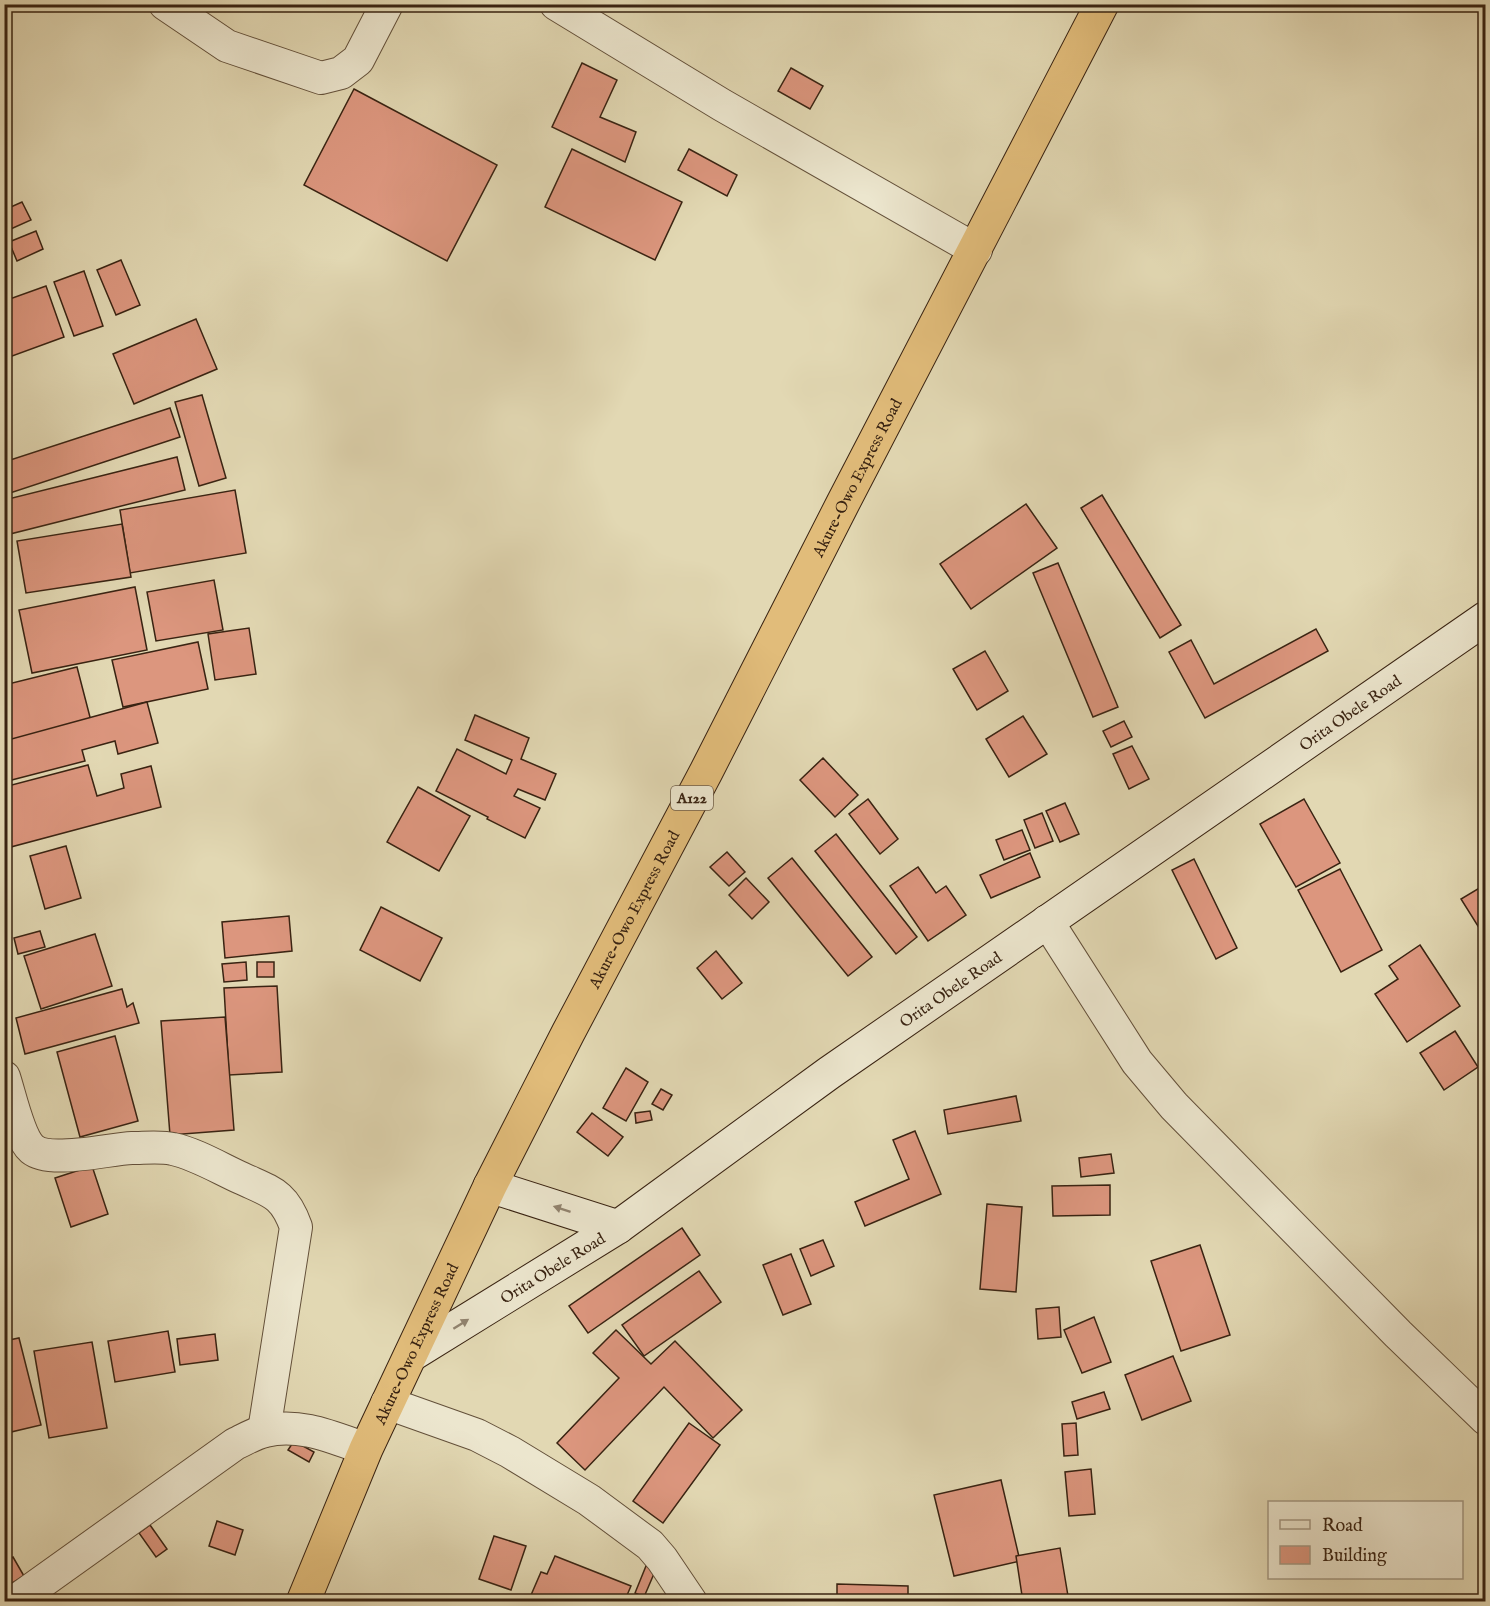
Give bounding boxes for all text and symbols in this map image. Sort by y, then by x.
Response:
street label: Akure-Owo Express Road [809,395,908,562]
street label: Orita Obele Road [1296,671,1406,756]
road number: A122 [671,786,713,810]
street label: Akure-Owo Express Road [585,827,685,993]
street label: Orita Obele Road [896,948,1007,1033]
one-way arrow [553,1204,571,1213]
street label: Orita Obele Road [497,1229,610,1309]
street label: Akure-Owo Express Road [371,1260,464,1429]
one-way arrow [453,1319,469,1330]
legend [1268,1501,1463,1579]
text: Road [1322,1515,1363,1538]
text: Building [1322,1545,1387,1568]

